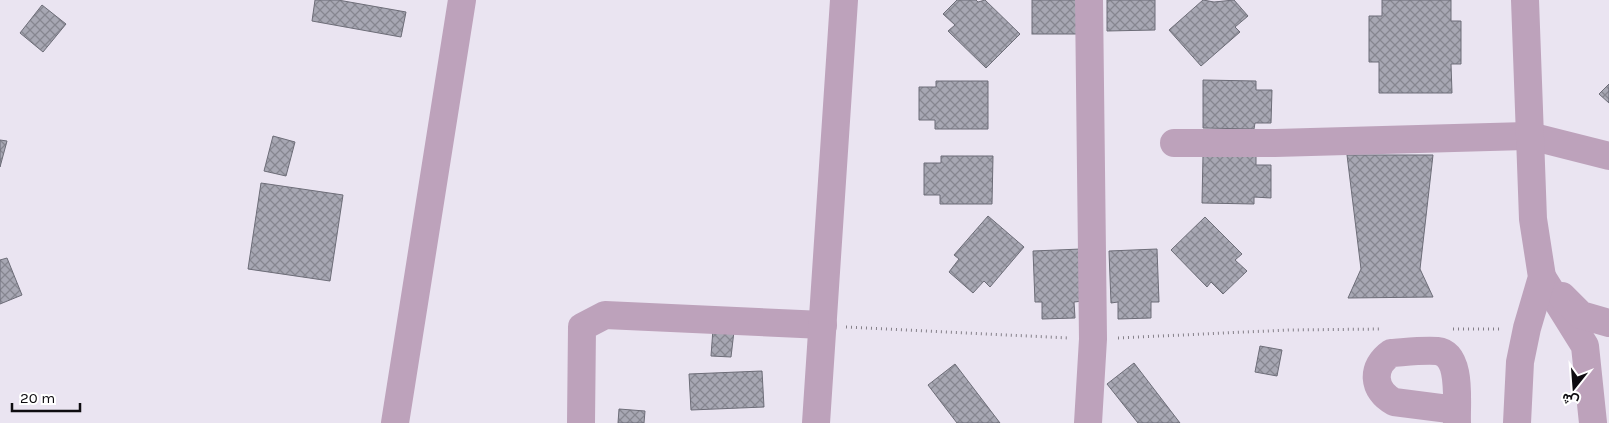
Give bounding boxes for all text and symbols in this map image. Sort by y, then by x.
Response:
north arrow [1549,363,1599,413]
scale bar [12,380,80,412]
text: 20 m [20,389,55,407]
text: ش [1560,389,1581,411]

